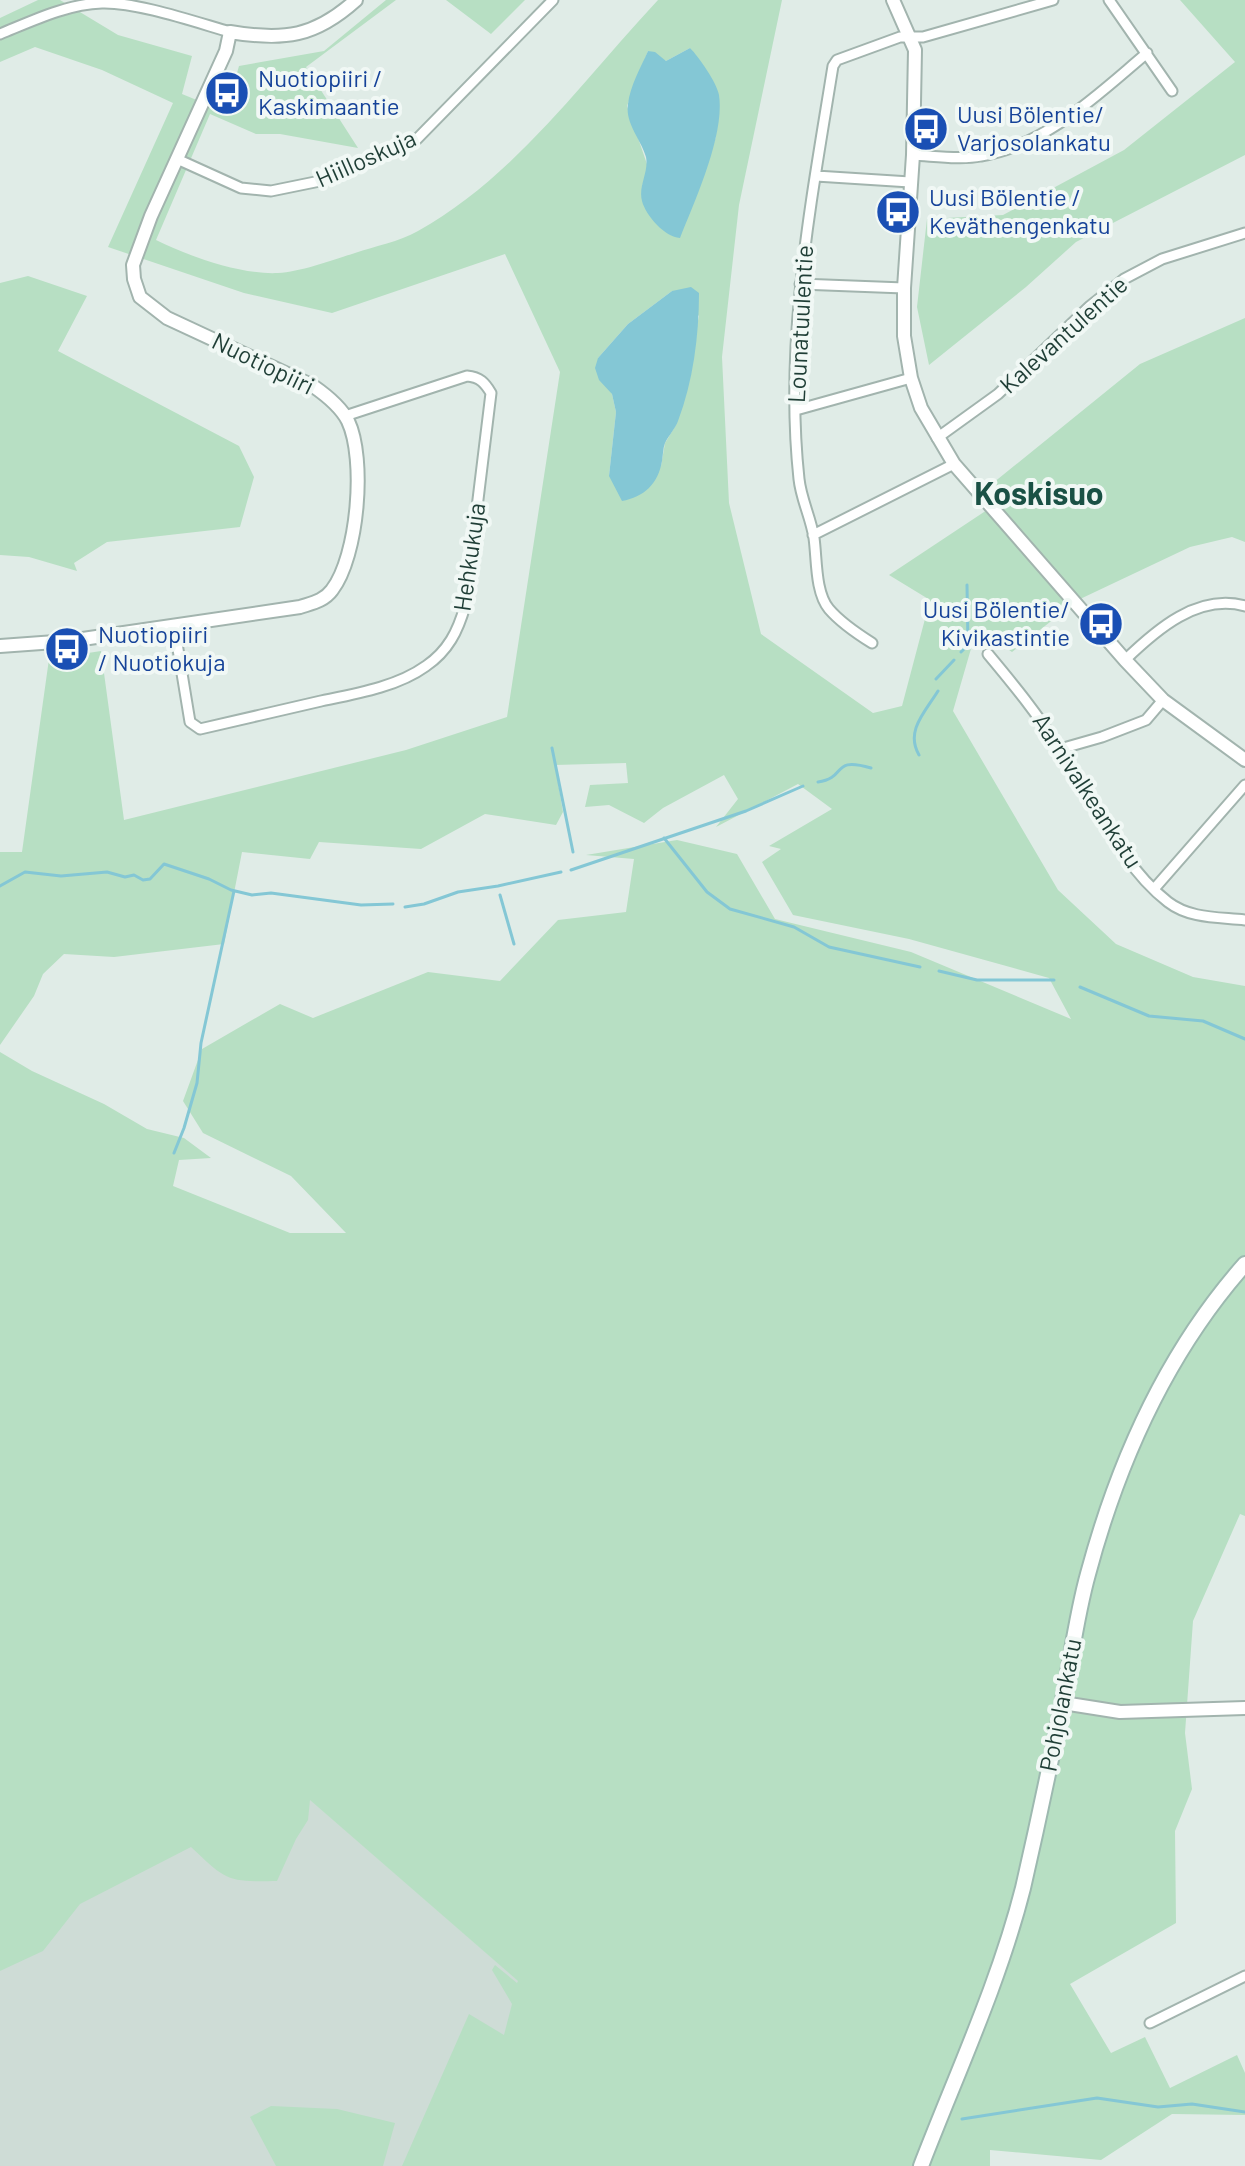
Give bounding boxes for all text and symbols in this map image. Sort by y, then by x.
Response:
place label: Nuotiopiiri / Kaskimaantie [258,63,400,120]
bus stop icon: Nuotiopiiri / Kaskimaantie [203,69,251,117]
place label: Uusi Bölentie/ Varjosolankatu [957,99,1111,156]
bus stop icon: Uusi Bölentie/ Varjosolankatu [902,105,950,153]
street label: Hiilloskuja [311,123,420,193]
place label: Uusi Bölentie / Keväthengenkatu [929,182,1111,239]
bus stop icon: Uusi Bölentie / Keväthengenkatu [874,188,922,236]
street label: Lounatuulentie [781,244,818,404]
street label: Kalevantulentie [993,269,1133,399]
street label: Nuotiopiiri [208,325,320,400]
district label: Koskisuo [974,473,1104,511]
street label: Hehkukuja [447,501,490,613]
place label: Uusi Bölentie/ Kivikastintie [923,594,1070,651]
bus stop icon: Uusi Bölentie/ Kivikastintie [1077,600,1125,648]
place label: Nuotiopiiri / Nuotiokuja [98,619,225,676]
bus stop icon: Nuotiopiiri / Nuotiokuja [43,625,91,673]
street label: Aarnivalkeankatu [1027,707,1149,873]
street label: Pohjolankatu [1032,1636,1087,1774]

